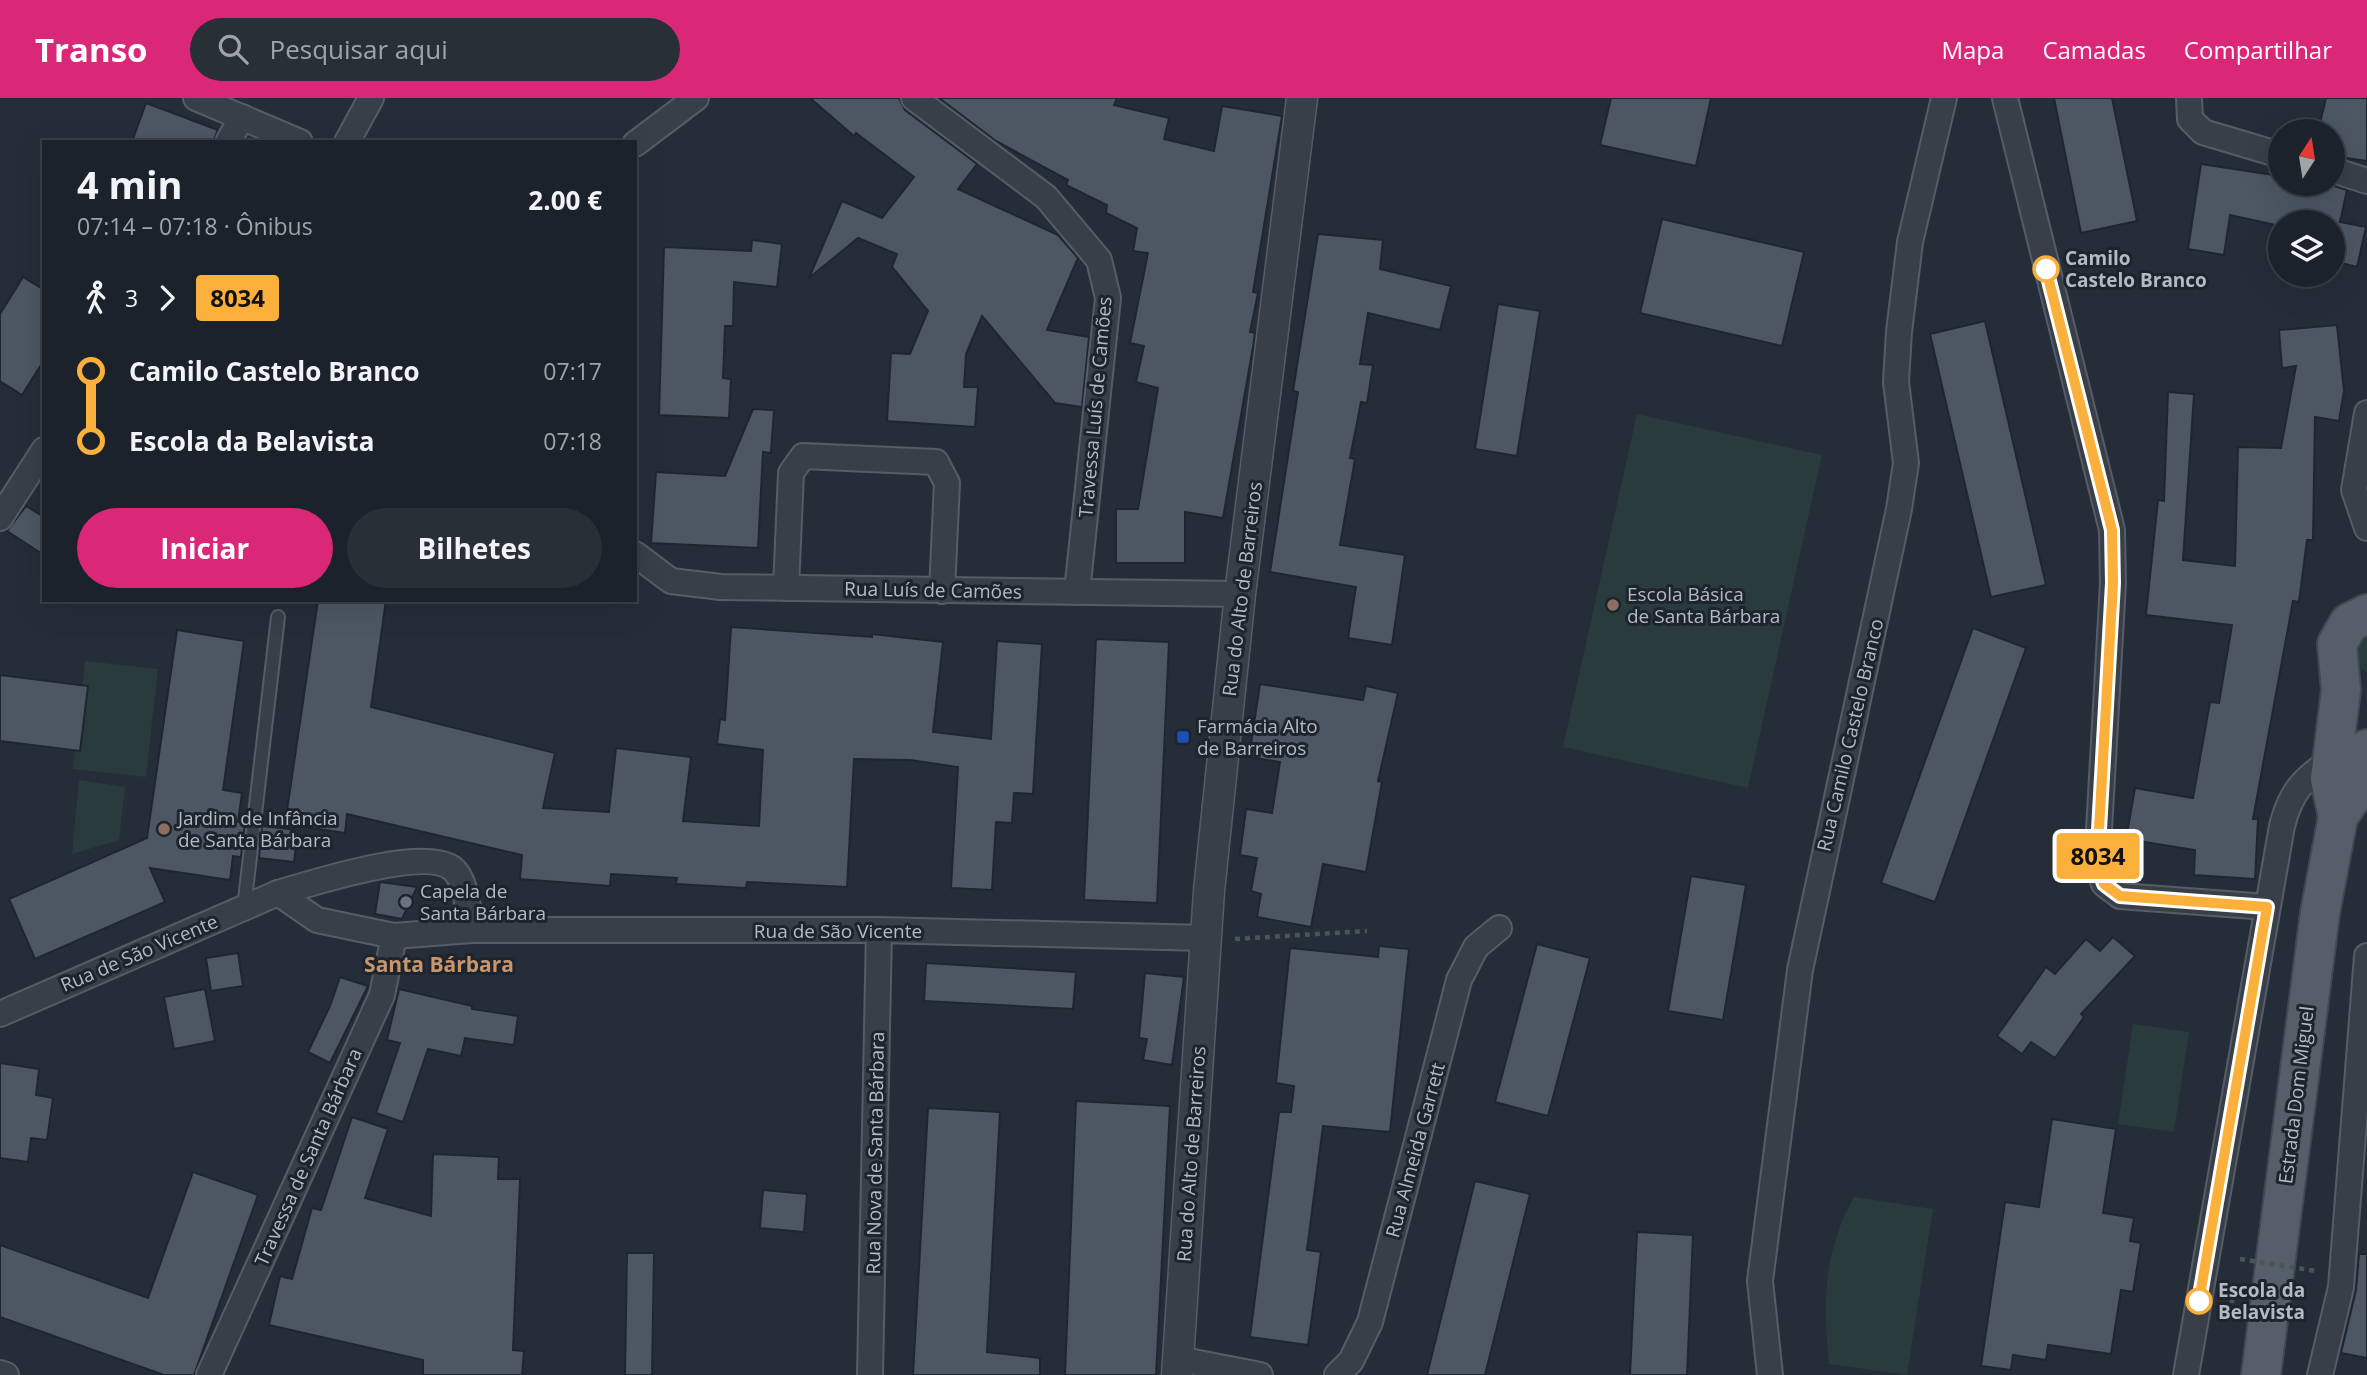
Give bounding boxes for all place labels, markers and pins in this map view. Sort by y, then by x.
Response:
place label: Camilo Castelo Branco [2065,245,2207,293]
marker: Camilo Castelo Branco [2033,256,2059,282]
place label: Escola Básica de Santa Bárbara [1627,581,1780,629]
marker: Escola Básica de Santa Bárbara [1605,597,1621,613]
place label: Farmácia Alto de Barreiros [1197,713,1318,761]
marker: Farmácia Alto de Barreiros [1175,729,1191,745]
place label: Jardim de Infância de Santa Bárbara [176,805,338,853]
marker: Jardim de Infância de Santa Bárbara [156,821,172,837]
place label: Capela de Santa Bárbara [420,878,546,926]
marker: Capela de Santa Bárbara [398,894,414,910]
place label: Escola da Belavista [2218,1277,2305,1325]
marker: Escola da Belavista [2186,1288,2212,1314]

